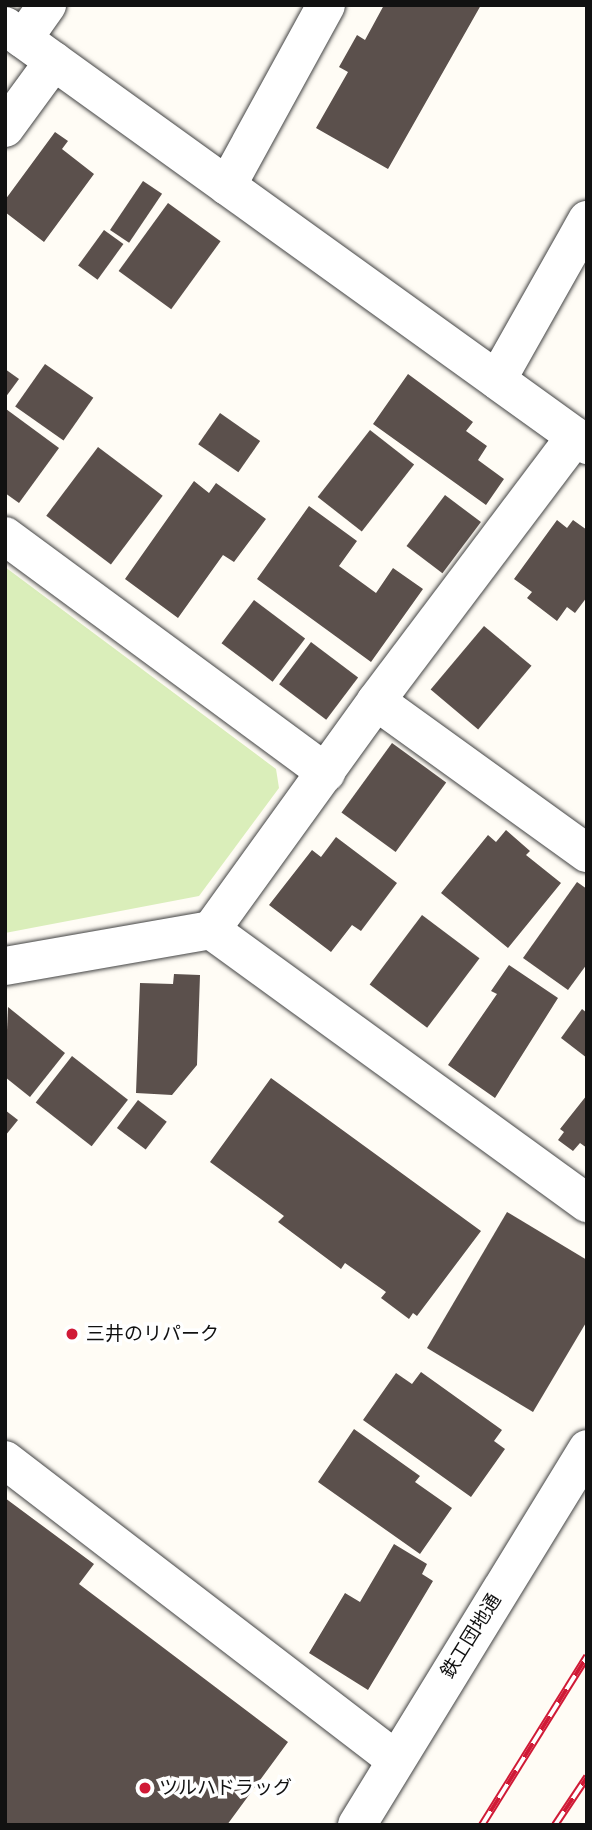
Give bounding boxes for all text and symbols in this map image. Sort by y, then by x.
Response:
place label: 三井のリパーク [86,1323,219,1345]
marker: 三井のリパーク [64,1326,80,1342]
street label: 鉄工団地通 [436,1590,506,1682]
place label: ツルハドラッグ [159,1777,292,1799]
marker: ツルハドラッグ [137,1780,153,1796]

